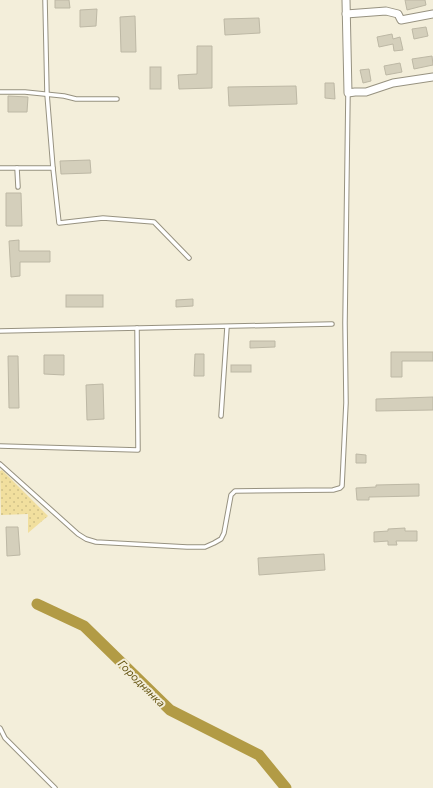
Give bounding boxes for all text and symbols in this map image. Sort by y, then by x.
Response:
water label: Городнянка [116,657,168,709]

